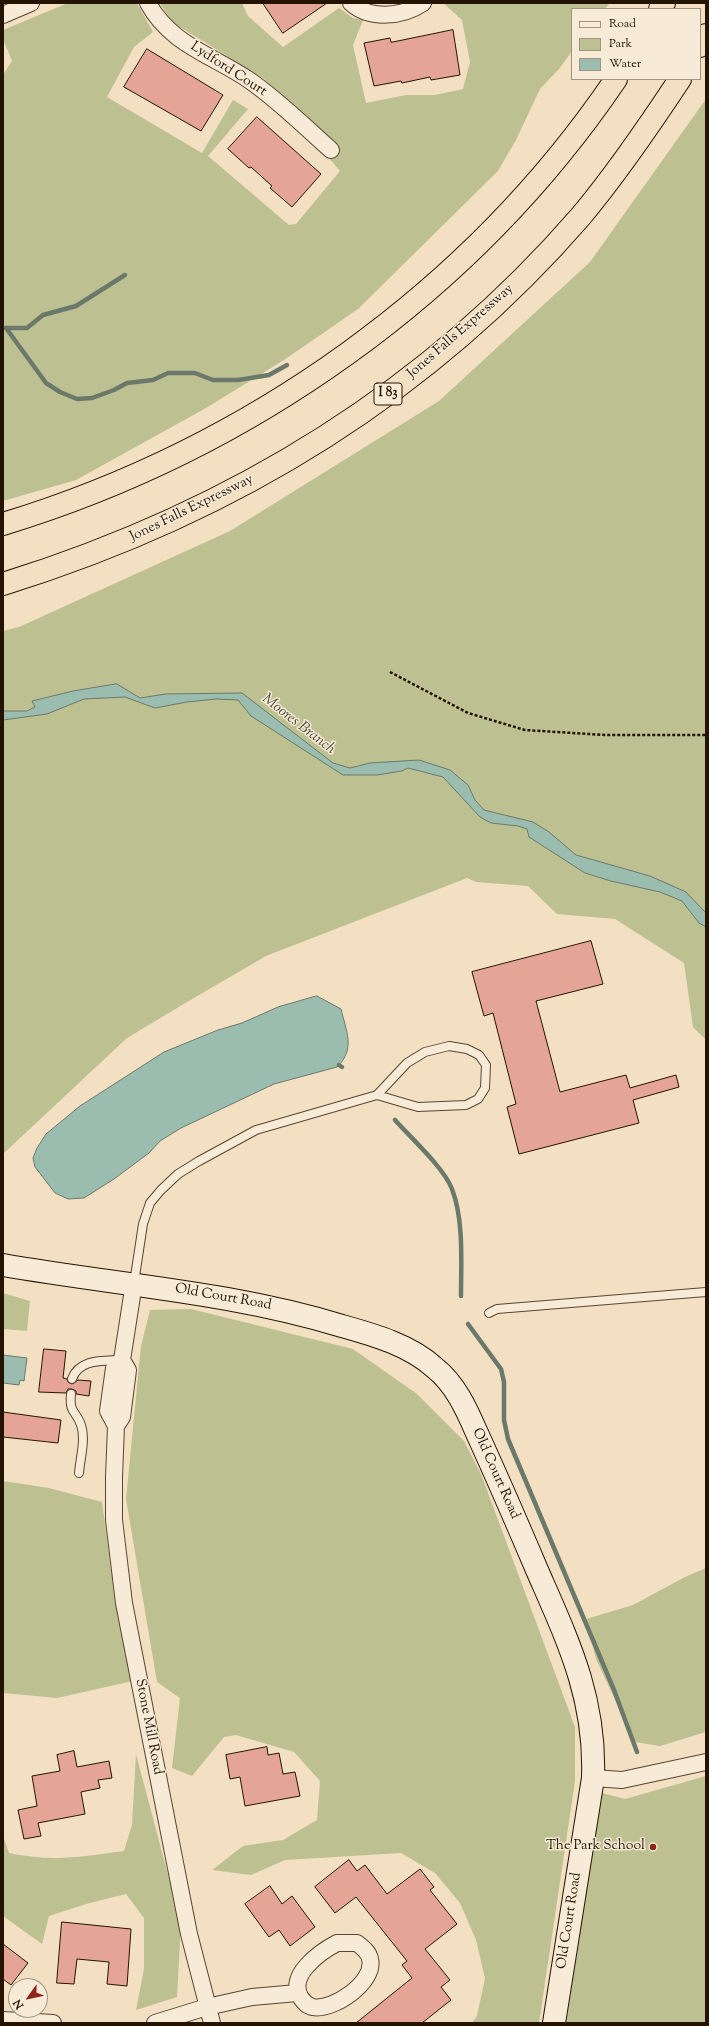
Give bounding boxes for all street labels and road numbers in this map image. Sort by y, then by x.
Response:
street label: Lydford Court [187,39,269,101]
street label: Jones Falls Expressway [404,281,518,383]
road number: I 83 [374,383,402,405]
street label: Jones Falls Expressway [127,472,257,546]
street label: Old Court Road [173,1281,273,1315]
street label: Old Court Road [467,1426,523,1522]
street label: Stone Mill Road [130,1678,166,1776]
street label: Old Court Road [554,1871,586,1971]

